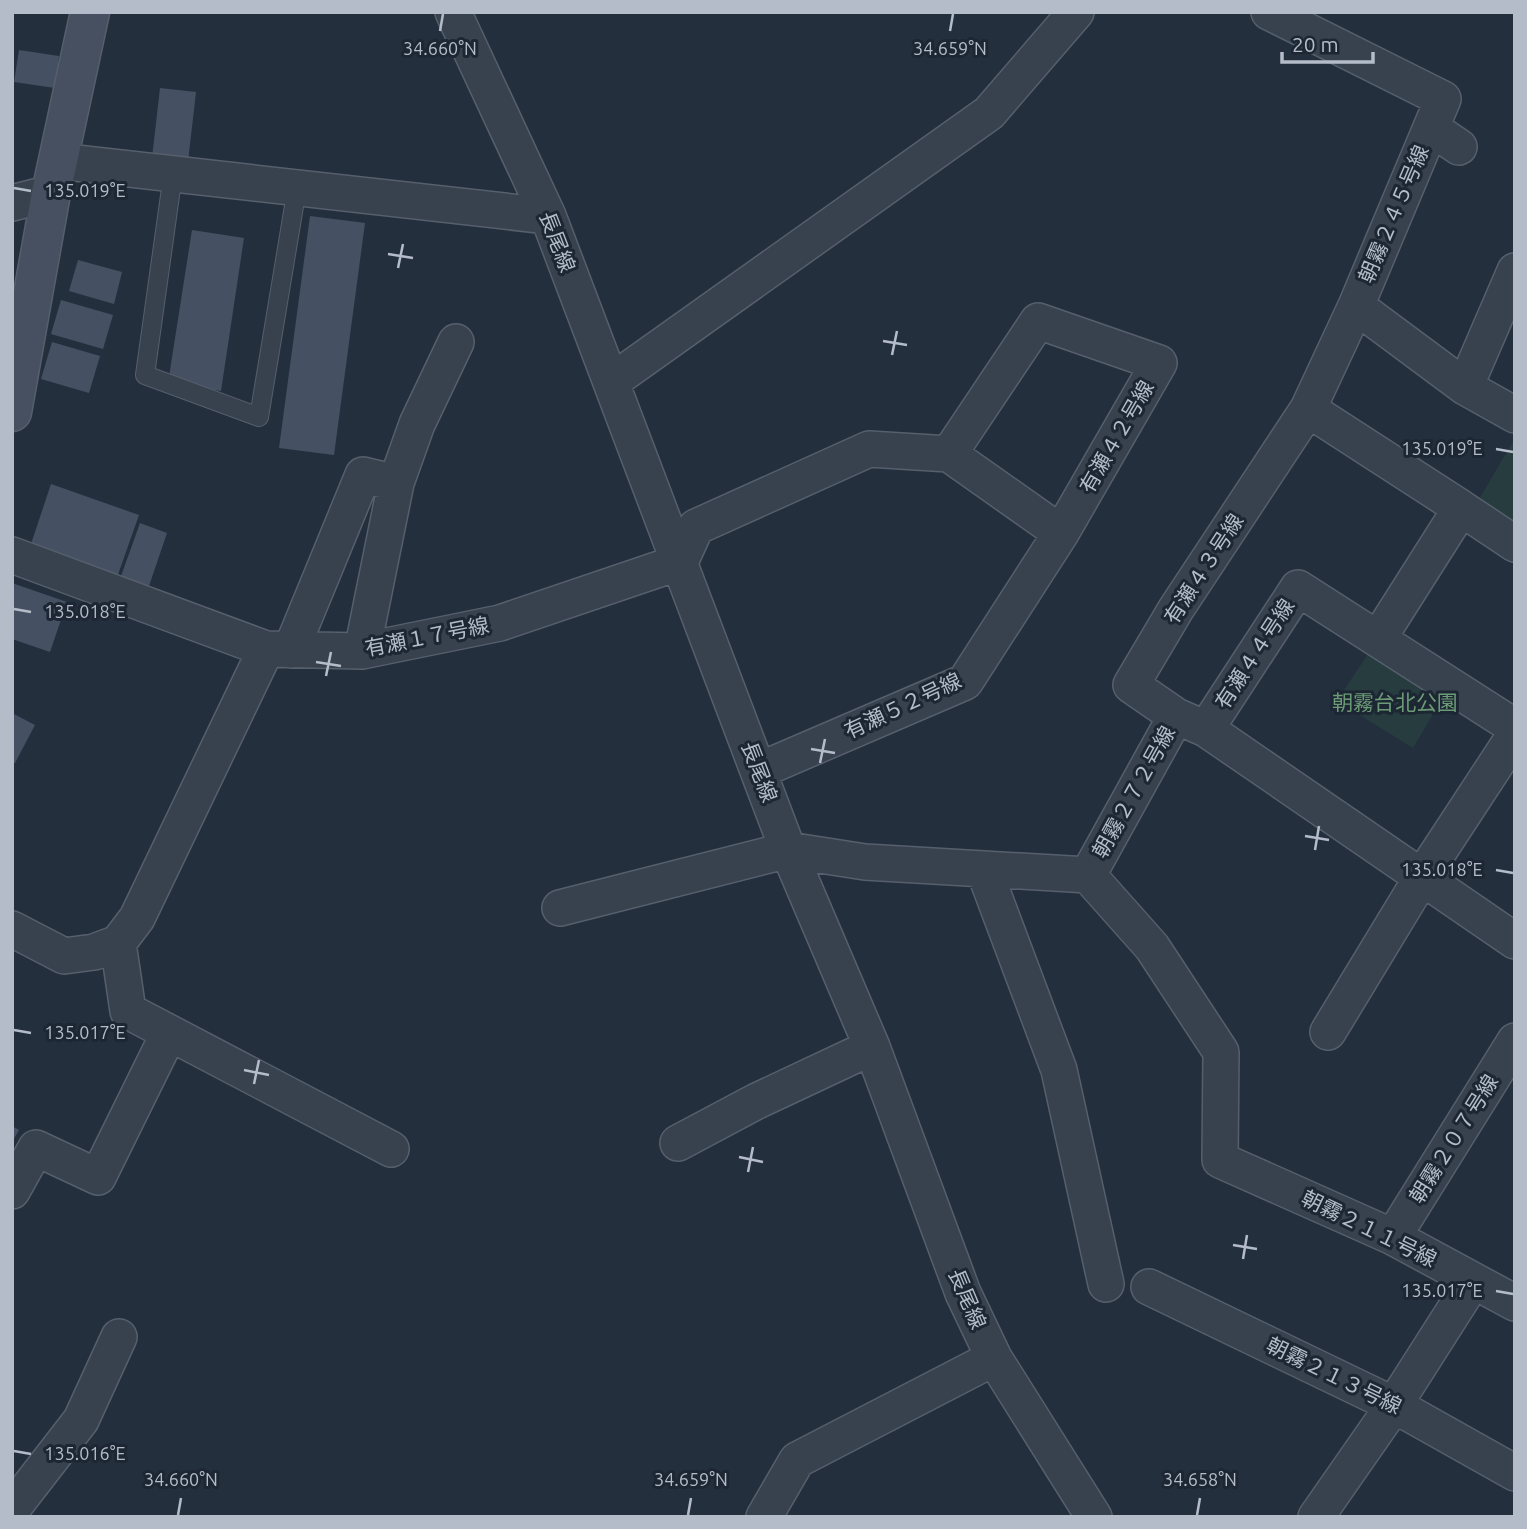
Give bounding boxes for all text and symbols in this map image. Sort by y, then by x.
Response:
scale bar [1282,21,1373,65]
text: 20 m [1292,32,1339,56]
text: 34.660°N [403,38,477,58]
text: 34.659°N [913,38,987,58]
street label: 朝霧２４５号線 [1353,141,1433,286]
text: 135.019°E [44,180,126,200]
street label: 長尾線 [535,208,580,275]
street label: 有瀬４２号線 [1074,376,1158,497]
text: 135.019°E [1401,438,1483,458]
street label: 有瀬４３号線 [1159,509,1248,628]
street label: 有瀬４４号線 [1210,594,1299,713]
text: 135.018°E [44,601,126,621]
street label: 有瀬１７号線 [363,612,491,660]
street label: 有瀬５２号線 [840,668,965,743]
park label: 朝霧台北公園 [1332,690,1458,714]
street label: 朝霧２７２号線 [1087,721,1179,862]
street label: 長尾線 [737,738,782,805]
text: 135.018°E [1401,859,1483,879]
text: 135.017°E [44,1022,126,1042]
street label: 朝霧２０７号線 [1404,1070,1502,1207]
street label: 朝霧２１１号線 [1298,1185,1441,1271]
street label: 長尾線 [945,1265,991,1332]
text: 135.017°E [1401,1280,1483,1300]
street label: 朝霧２１３号線 [1263,1332,1406,1418]
text: 135.016°E [44,1443,126,1463]
text: 34.660°N [144,1469,218,1489]
text: 34.659°N [654,1469,728,1489]
text: 34.658°N [1163,1469,1237,1489]

